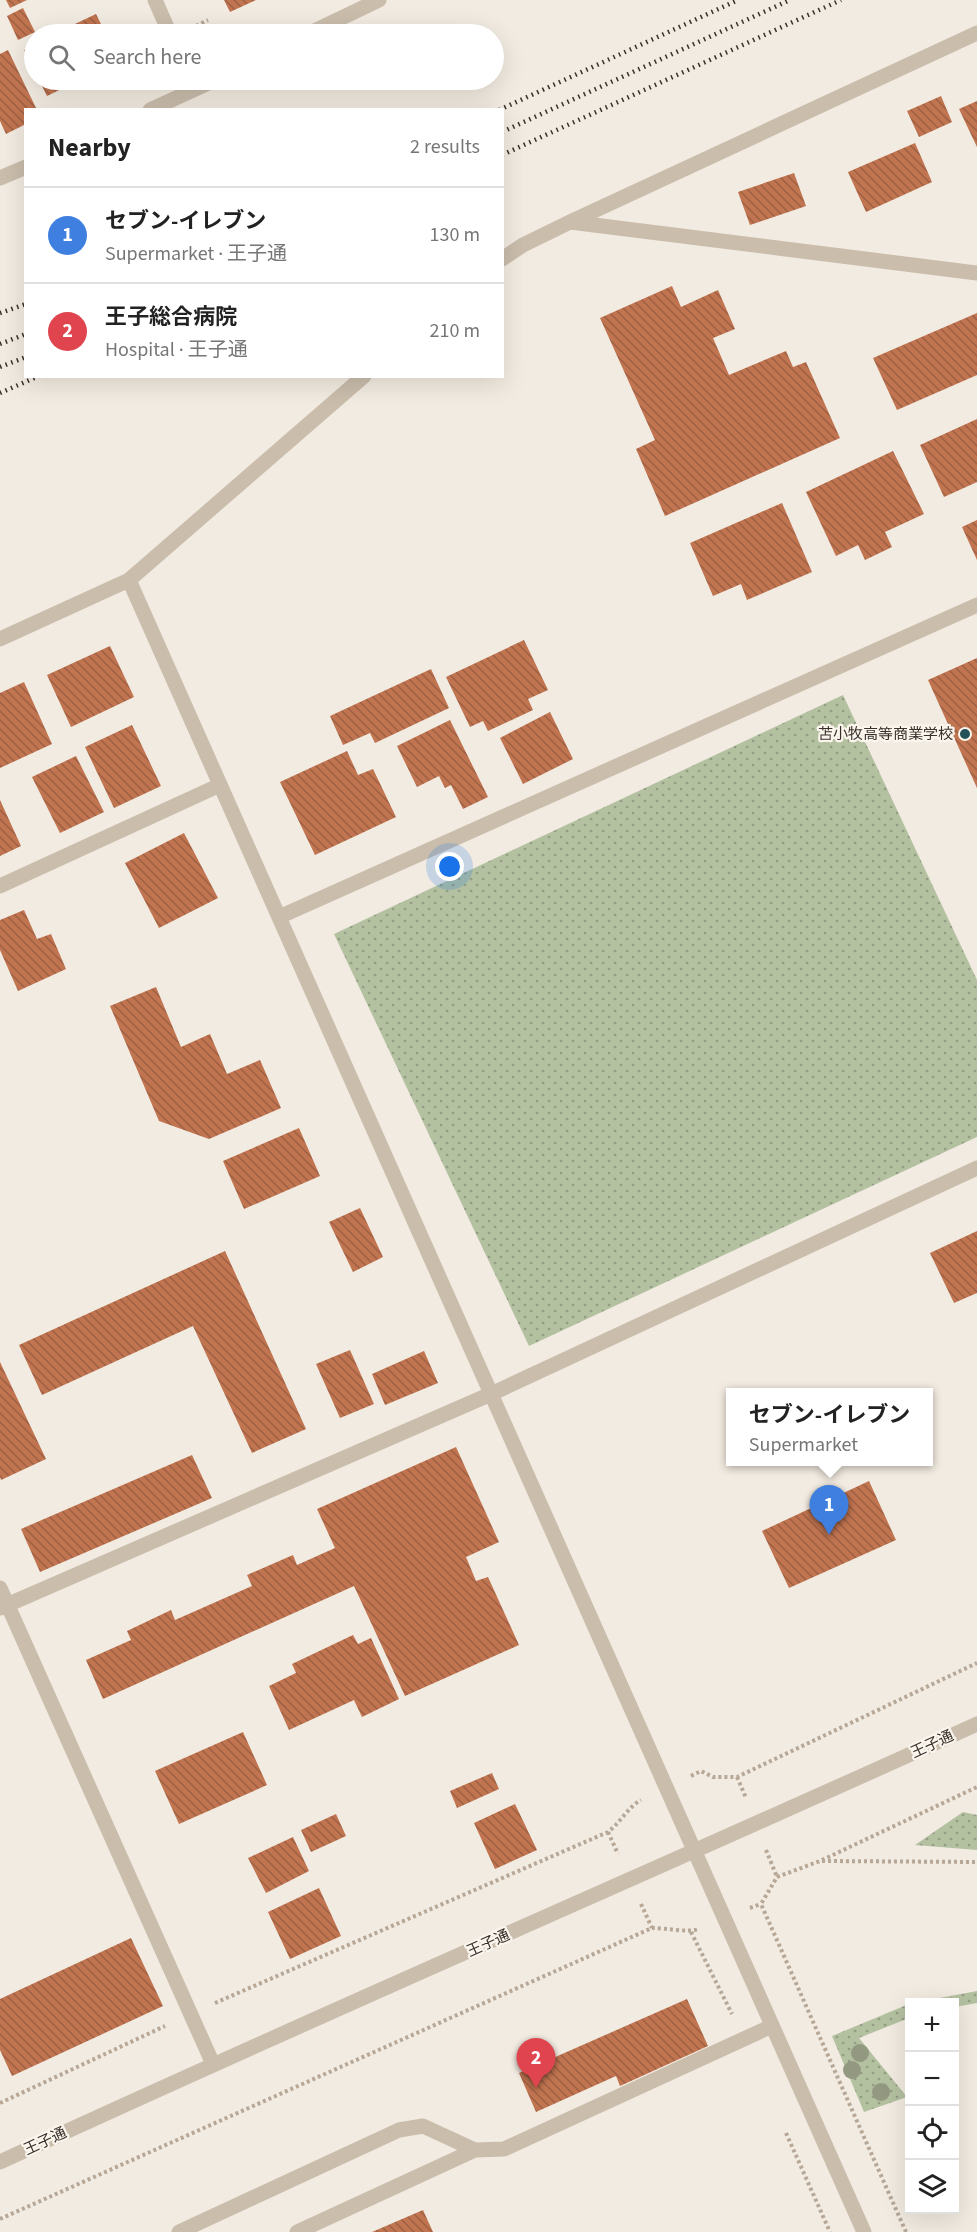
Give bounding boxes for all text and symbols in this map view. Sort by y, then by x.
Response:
search box [24,24,504,90]
icon: search [45,41,78,74]
text: Search here [93,41,201,73]
text: Nearby [48,129,131,166]
text: 2 results [410,133,480,161]
text: セブン-イレブン [105,205,266,237]
text: 1 [62,221,73,249]
text: 130 m [430,221,480,249]
text: Supermarket · 王子通 [105,240,287,268]
text: 王子総合病院 [105,301,237,333]
text: 2 [62,317,73,345]
text: 210 m [430,317,480,345]
text: Hospital · 王子通 [105,336,248,364]
place label: 苫小牧高等商業学校 [818,724,953,745]
marker: 苫小牧高等商業学校 [958,727,972,741]
your location [435,852,464,881]
popup [726,1388,933,1466]
text: セブン-イレブン [749,1399,910,1431]
text: Supermarket [749,1431,858,1459]
pin: 1 [810,1486,848,1535]
street label: 王子通 [907,1725,957,1763]
street label: 王子通 [463,1925,513,1962]
map controls [905,1998,959,2214]
button: + [905,1998,959,2052]
pin: 2 [516,2038,556,2088]
button: − [905,2052,959,2106]
button: locate [905,2106,959,2160]
street label: 王子通 [20,2122,70,2160]
button: layers [905,2160,959,2214]

